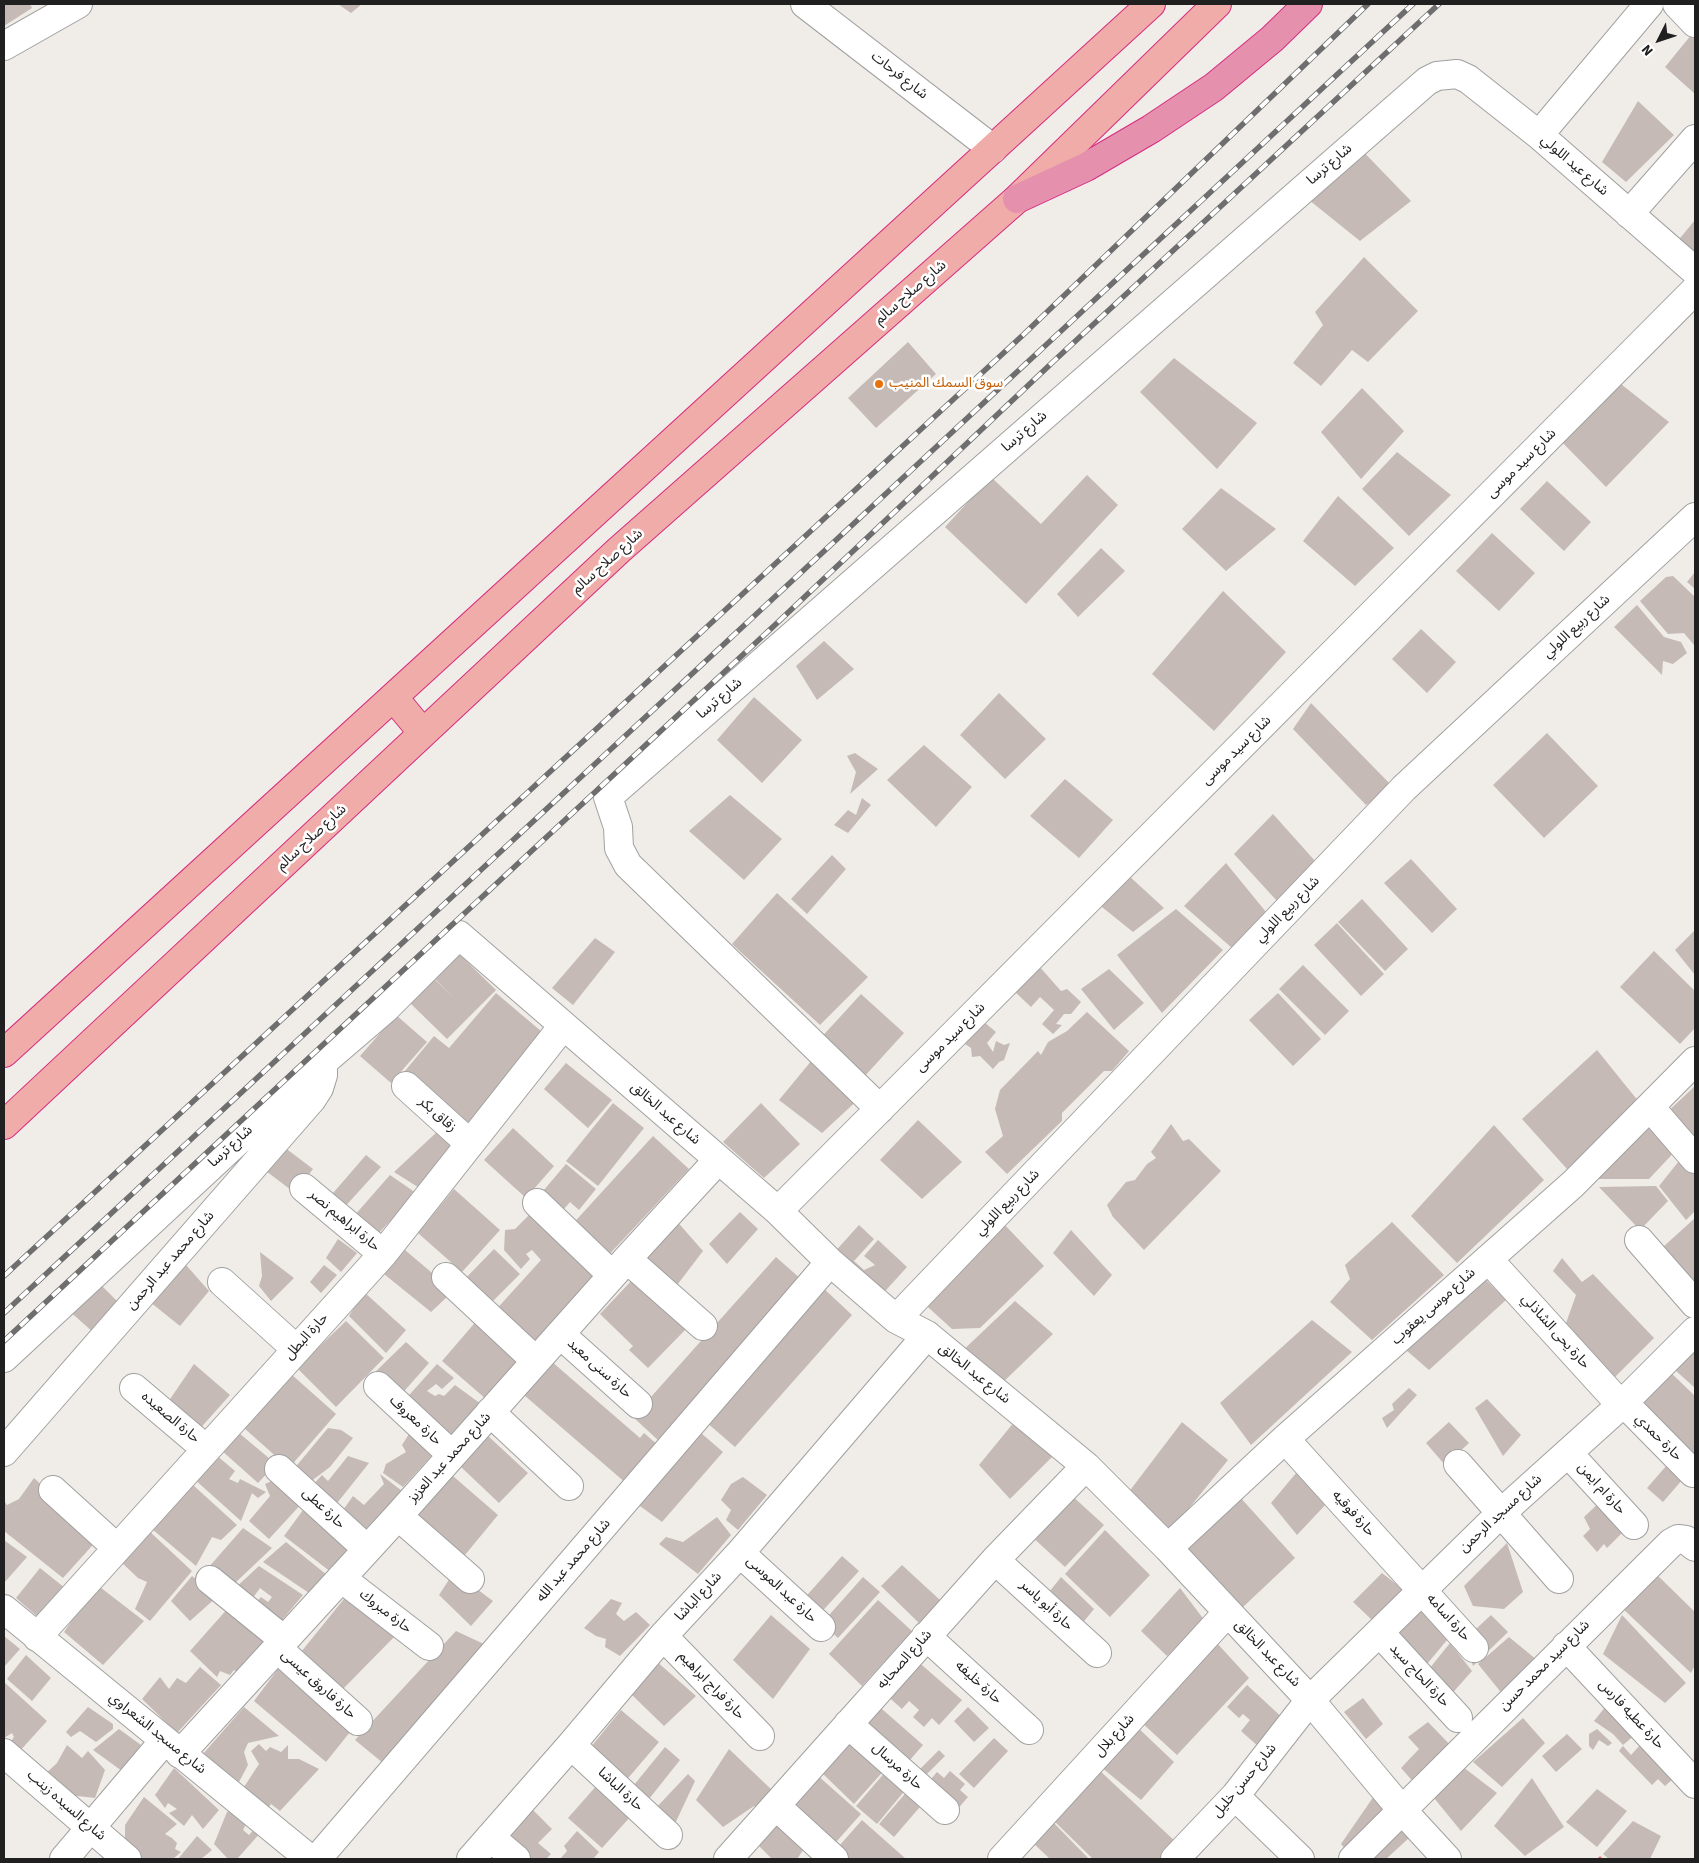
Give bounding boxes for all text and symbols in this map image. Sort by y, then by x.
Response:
north arrow [1634,15,1684,65]
text: N [1637,40,1658,60]
street label: شارع فرحات [867,49,931,103]
street label: شارع عيد اللولي [1537,132,1611,200]
street label: شارع ترسا [1304,141,1356,189]
street label: شارع صلاح سالم [872,257,950,329]
place label: سوق السمك المنيب [889,376,1003,392]
marker: سوق السمك المنيب [873,378,885,390]
street label: شارع ترسا [999,408,1051,456]
street label: شارع سيد موسى [1484,426,1560,502]
street label: شارع صلاح سالم [569,526,647,598]
street label: شارع ربيع اللولي [1540,592,1614,662]
street label: شارع ترسا [694,675,746,723]
street label: شارع سيد موسى [1199,713,1275,789]
street label: شارع صلاح سالم [274,801,350,875]
street label: شارع ربيع اللولي [1252,873,1324,947]
street label: شارع سيد موسى [913,1000,989,1076]
street label: شارع عبد الخالق [627,1079,703,1149]
street label: زقاق بكر [415,1094,459,1136]
street label: شارع ترسا [205,1122,257,1172]
street label: شارع ربيع اللولي [972,1166,1044,1240]
street label: حارة ابراهيم نصر [305,1186,383,1256]
street label: شارع محمد عبد الرحمن [124,1208,218,1314]
street label: شارع موسى يعقوب [1389,1265,1479,1349]
street label: حارة يحى الشاذلي [1517,1291,1593,1373]
street label: حارة البطل [282,1310,332,1364]
street label: حارة سنى معبد [563,1336,635,1402]
street label: شارع عبد الخالق [935,1340,1013,1408]
street label: حارة الصعيده [137,1389,203,1447]
street label: حارة معروف [385,1392,445,1450]
street label: شارع محمد عبد العزيز [405,1409,495,1507]
street label: حارة حمدي [1631,1411,1685,1465]
street label: حارة ام ايمن [1573,1460,1629,1518]
street label: شارع مسجد الرحمن [1456,1471,1546,1557]
street label: حارة عطى [298,1485,348,1533]
street label: حارة فوقيه [1328,1487,1378,1541]
street label: شارع محمد عبد الله [533,1516,615,1606]
street label: حارة عبد الموسى [742,1553,820,1627]
street label: شارع الباشا [672,1569,726,1625]
street label: حارة أبو ياسر [1016,1577,1076,1635]
street label: حارة مبروك [356,1586,414,1638]
street label: حارة اسامه [1422,1591,1474,1645]
street label: شارع عبد الخالق [1231,1617,1303,1691]
street label: شارع سيد محمد حسن [1496,1617,1594,1715]
street label: شارع الصحابه [874,1627,936,1693]
street label: حارة الحاج سيد [1385,1641,1453,1711]
street label: حارة فاروق عيسى [277,1647,359,1723]
street label: حارة فراج ابراهيم [674,1648,748,1724]
street label: حارة خليفه [951,1658,1005,1708]
street label: حارة عطيه فارس [1594,1677,1668,1753]
street label: شارع مسجد الشعراوي [105,1690,209,1778]
street label: شارع بلال [1091,1711,1139,1761]
street label: حارة مرسال [868,1740,926,1794]
street label: شارع حسن خليل [1209,1741,1281,1821]
street label: حارة الباشا [594,1765,646,1815]
street label: شارع السيده زينب [23,1767,109,1845]

